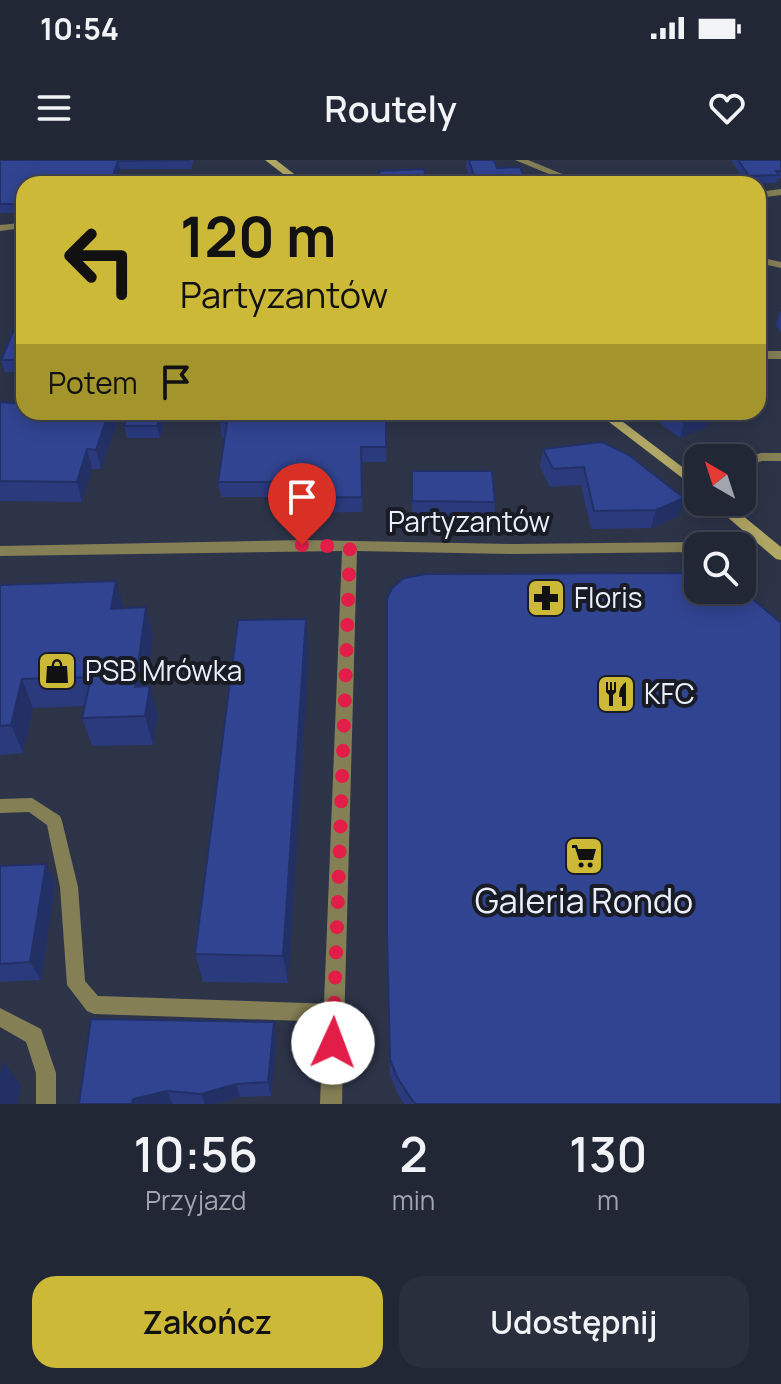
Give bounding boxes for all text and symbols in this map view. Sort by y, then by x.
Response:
text: 10:54 [40,8,119,49]
text: Routely [324,84,457,133]
icon: menu [32,86,76,130]
icon: heart [705,86,749,130]
text: 120 m [180,197,336,274]
icon: left [48,208,152,312]
text: Partyzantów [180,270,388,319]
icon: arrive [154,360,198,404]
text: Potem [48,362,138,403]
north arrow [684,444,756,516]
map controls [684,444,756,604]
pin [268,463,336,545]
icon: arrive [280,475,324,519]
street label: Partyzantów [388,502,550,540]
button: search [684,532,756,604]
pharmacy icon: Floris [525,577,567,619]
place label: Floris [574,578,643,616]
shop icon: PSB Mrówka [36,650,78,692]
place label: PSB Mrówka [85,651,242,689]
restaurant icon: KFC [595,673,637,715]
place label: KFC [644,674,695,712]
supermarket icon: Galeria Rondo [563,835,605,877]
place label: Galeria Rondo [475,877,693,923]
position arrow [291,1001,375,1085]
text: 10:56 [134,1121,258,1186]
text: 2 [399,1121,428,1186]
text: 130 [569,1121,647,1186]
text: Przyjazd [145,1182,246,1218]
text: min [392,1182,435,1218]
text: m [597,1182,619,1218]
button: Zakończ [32,1276,383,1368]
button: Udostępnij [399,1276,749,1368]

